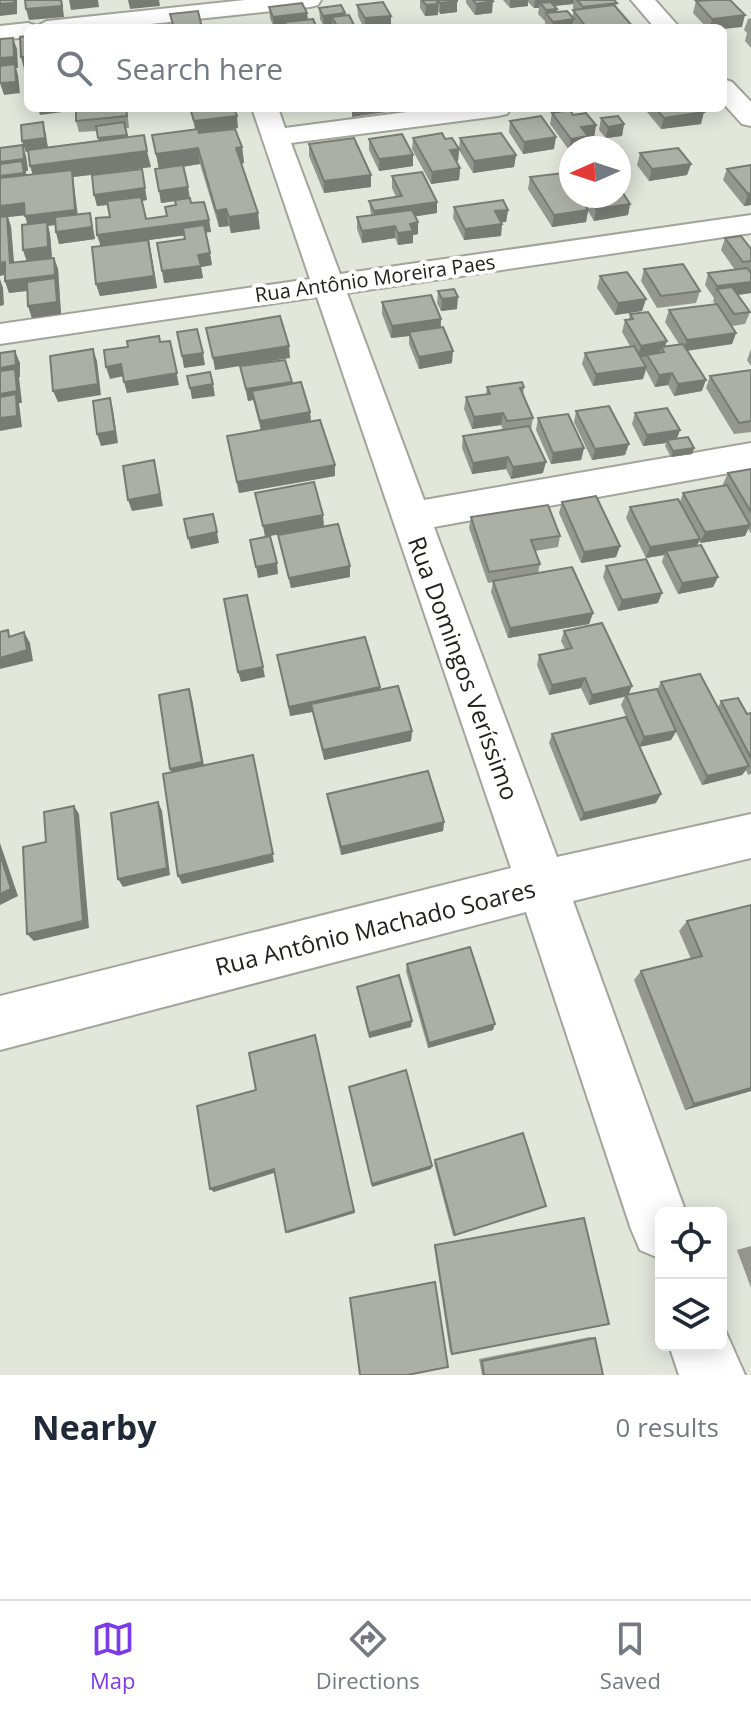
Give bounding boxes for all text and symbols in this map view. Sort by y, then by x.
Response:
search box [24,24,727,112]
icon: search [52,46,96,90]
text: Search here [116,48,283,89]
north arrow [559,136,631,208]
street label: Rua Antônio Moreira Paes [253,248,497,308]
street label: Rua Domingos Veríssimo [401,532,527,804]
street label: Rua Antônio Machado Soares [211,871,539,983]
map controls [655,1207,727,1351]
button: locate [655,1207,727,1279]
button: layers [655,1279,727,1351]
text: Nearby [32,1404,157,1450]
text: 0 results [616,1409,719,1445]
tab: Map [90,1617,136,1695]
tab: Directions [316,1617,420,1695]
tab: Saved [600,1617,661,1695]

